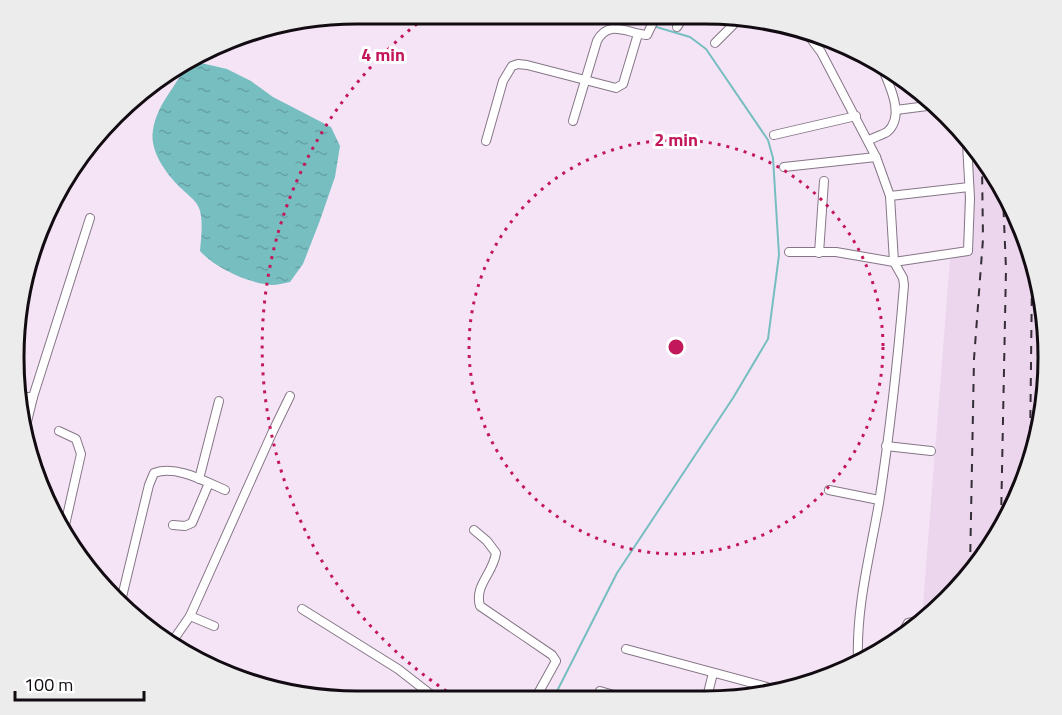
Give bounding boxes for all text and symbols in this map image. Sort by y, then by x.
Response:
text: 4 min [361,41,405,68]
text: 2 min [654,126,698,153]
centre of rings [666,337,686,357]
scale bar [15,664,144,702]
text: 100 m [24,671,73,698]

